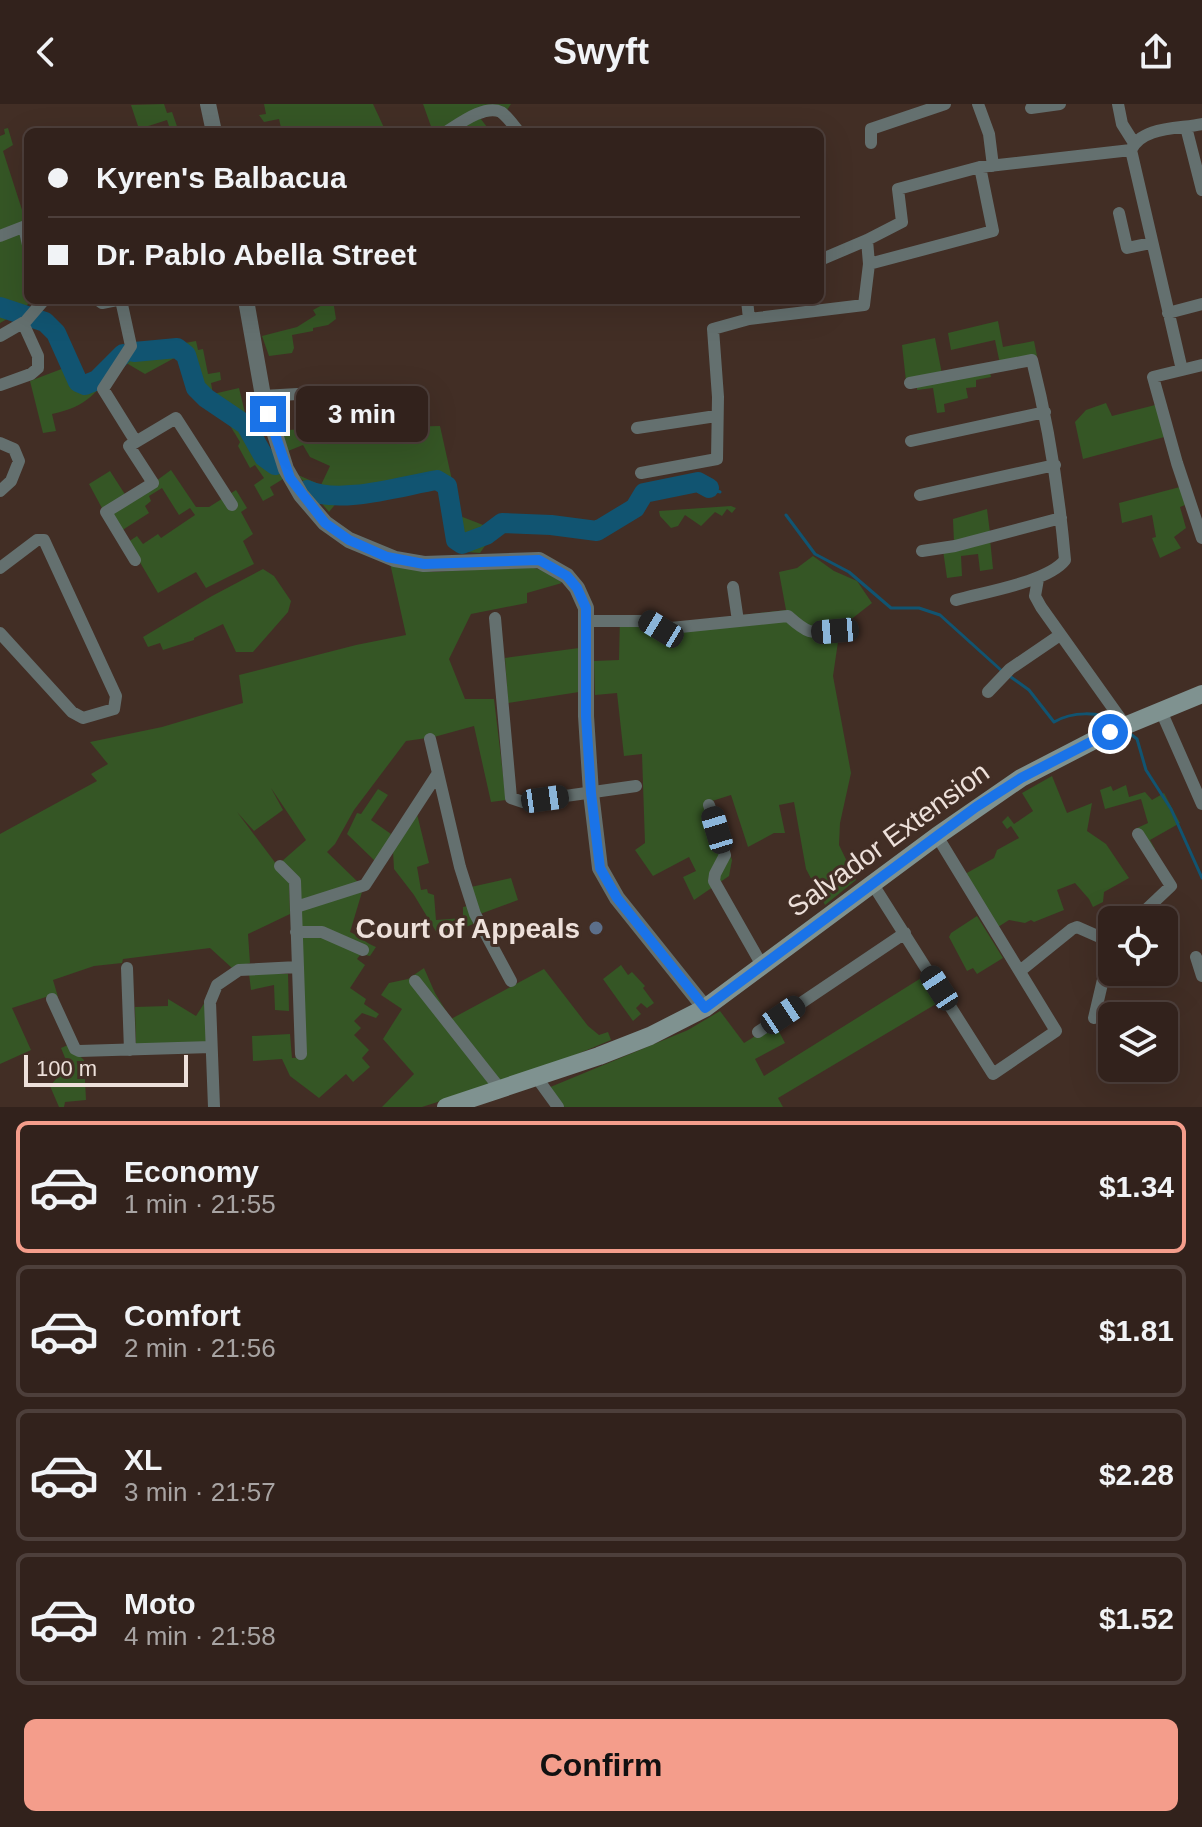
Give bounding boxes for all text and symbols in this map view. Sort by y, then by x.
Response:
icon: back [24,30,68,74]
icon: share [1134,30,1178,74]
text: Swyft [553,31,649,72]
text: Kyren's Balbacua [96,161,347,194]
text: Dr. Pablo Abella Street [96,238,417,271]
callout: 3 min [296,386,428,442]
route end [250,396,286,432]
text: 3 min [328,399,396,429]
car [634,606,688,652]
car [810,617,860,645]
route start [1092,714,1128,750]
street label: Salvador Extension [782,756,995,923]
car [520,784,570,814]
car [699,804,735,856]
map controls [1098,906,1178,1082]
button: locate [1098,906,1178,986]
place label: Court of Appeals [355,913,580,944]
marker: Court of Appeals [587,919,605,937]
car [916,961,962,1015]
car [756,992,810,1038]
button: layers [1098,1002,1178,1082]
scale bar [24,1051,188,1087]
text: 100 m [36,1056,97,1081]
icon: car [28,1151,100,1223]
text: Economy [124,1155,259,1188]
text: $1.34 [1099,1170,1174,1203]
text: 1 min · 21:55 [124,1189,276,1219]
icon: car [28,1295,100,1367]
text: Comfort [124,1299,241,1332]
text: $1.81 [1099,1314,1174,1347]
text: 2 min · 21:56 [124,1333,276,1363]
icon: car [28,1439,100,1511]
text: XL [124,1443,162,1476]
text: $2.28 [1099,1458,1174,1491]
text: 3 min · 21:57 [124,1477,276,1507]
icon: car [28,1583,100,1655]
text: Moto [124,1587,196,1620]
text: $1.52 [1099,1602,1174,1635]
text: 4 min · 21:58 [124,1621,276,1651]
button: Confirm [24,1719,1178,1811]

